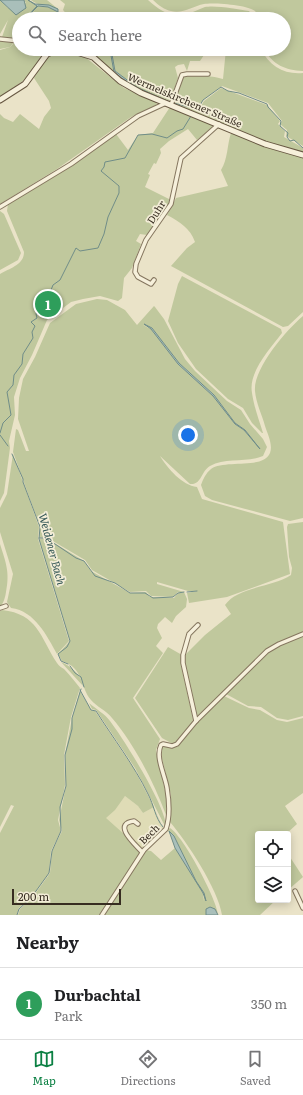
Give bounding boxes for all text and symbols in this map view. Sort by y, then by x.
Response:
search box [12,12,291,56]
icon: search [26,23,48,45]
text: Search here [58,23,142,46]
street label: Wermelskirchener Straße [126,69,245,131]
street label: Duhr [143,197,169,226]
pin: 1 [35,289,61,319]
your location [178,425,198,445]
water label: Weidener Bach [36,511,70,587]
street label: Bech [135,820,162,847]
map controls [255,831,291,903]
button: locate [255,831,291,867]
button: layers [255,867,291,903]
scale bar [12,887,121,906]
text: 200 m [18,888,49,904]
text: Nearby [16,929,79,954]
text: Durbachtal [54,983,141,1006]
text: 1 [26,994,32,1013]
text: 350 m [251,994,287,1013]
text: Park [54,1006,83,1025]
tab: Map [32,1048,56,1088]
tab: Directions [120,1048,175,1088]
tab: Saved [240,1048,271,1088]

